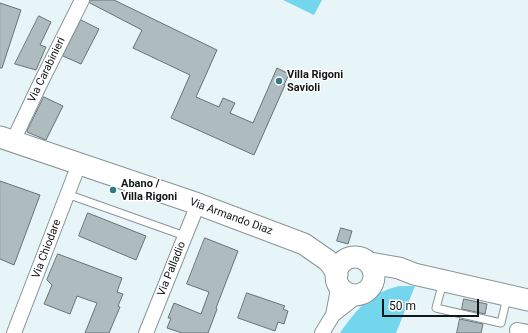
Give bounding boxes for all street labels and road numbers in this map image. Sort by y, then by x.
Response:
street label: Via Carabinieri [26,35,68,105]
street label: Via Armando Diaz [188,196,274,238]
street label: Via Chiodare [30,218,64,280]
street label: Via Palladio [155,240,189,298]

